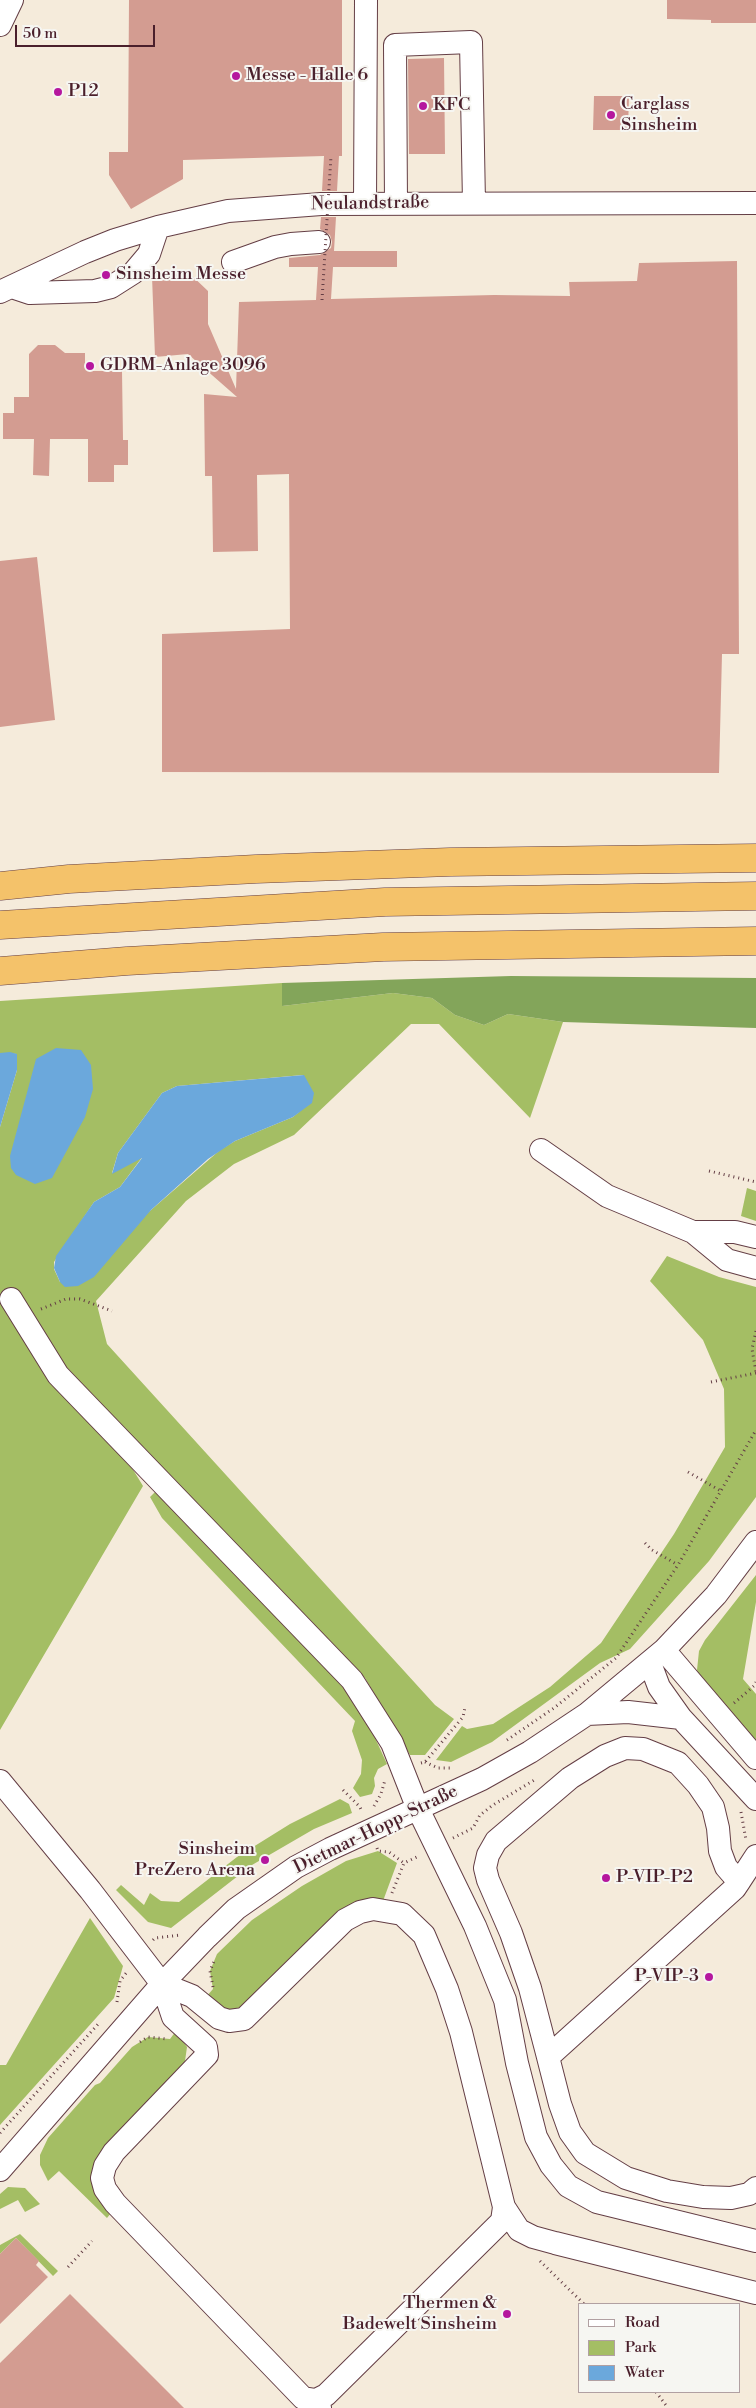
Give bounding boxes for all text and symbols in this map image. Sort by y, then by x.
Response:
scale bar [18,15,158,47]
text: 50 m [23,24,57,43]
place label: Messe - Halle 6 [246,65,368,87]
marker: Messe - Halle 6 [230,70,242,82]
place label: P12 [68,81,99,103]
marker: P12 [52,86,64,98]
place label: Carglass Sinsheim [621,94,697,136]
place label: KFC [433,95,470,117]
marker: KFC [417,100,429,112]
marker: Carglass Sinsheim [605,109,617,121]
street label: Neulandstraße [311,192,429,216]
place label: Sinsheim Messe [116,264,246,286]
marker: Sinsheim Messe [100,269,112,281]
place label: GDRM-Anlage 3096 [100,355,266,377]
marker: GDRM-Anlage 3096 [84,360,96,372]
street label: Dietmar-Hopp-Straße [290,1781,462,1879]
place label: Sinsheim PreZero Arena [135,1839,255,1882]
marker: Sinsheim PreZero Arena [259,1854,271,1866]
place label: P-VIP-P2 [616,1867,693,1889]
marker: P-VIP-P2 [600,1872,612,1884]
place label: P-VIP-3 [635,1966,699,1988]
marker: P-VIP-3 [703,1971,715,1983]
place label: Thermen & Badewelt Sinsheim [343,2293,497,2336]
legend [578,2303,741,2393]
marker: Thermen & Badewelt Sinsheim [501,2308,513,2320]
text: Road [625,2313,660,2332]
text: Park [625,2338,656,2357]
text: Water [625,2363,664,2382]

